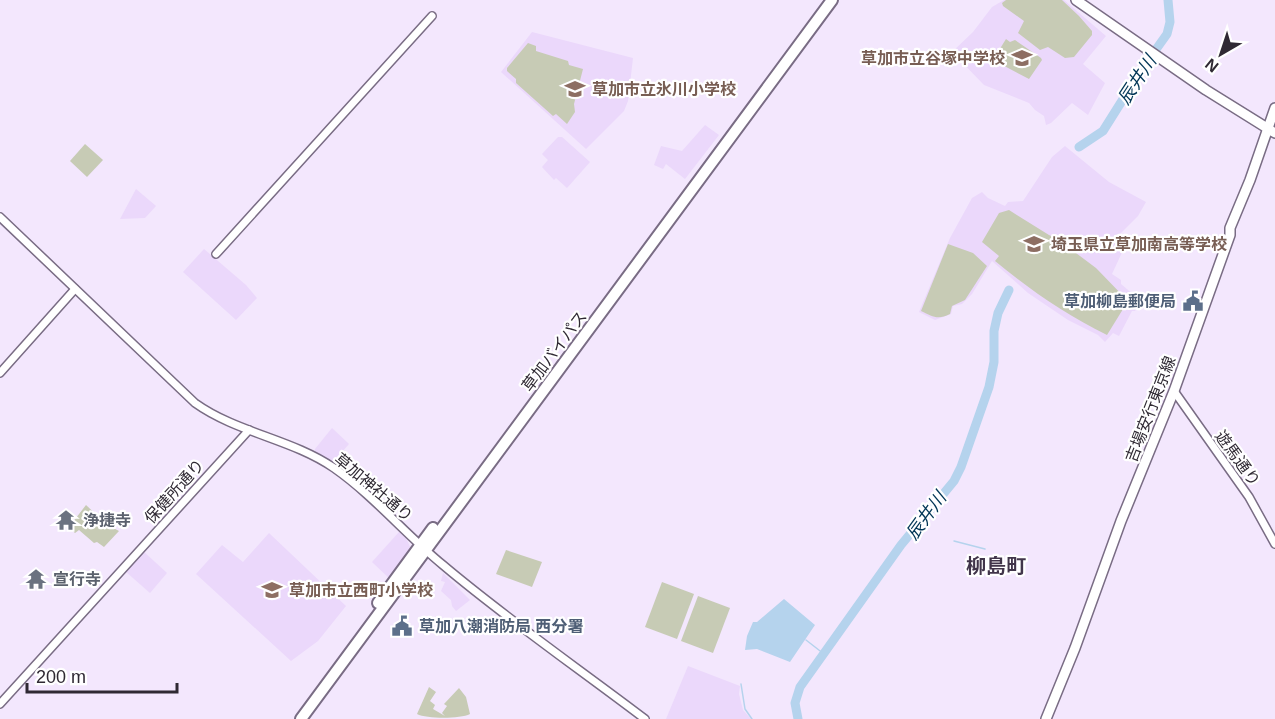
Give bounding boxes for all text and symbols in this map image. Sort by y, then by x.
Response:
north arrow [1191,24,1251,84]
school or university icon: 草加市立谷塚中学校 [1010,46,1034,70]
place label: 草加市立谷塚中学校 [861,50,1005,67]
water label: 辰井川 [1114,50,1161,108]
text: N [1202,55,1222,76]
school or university icon: 草加市立氷川小学校 [563,77,587,101]
place label: 草加市立氷川小学校 [592,81,736,98]
school or university icon: 埼玉県立草加南高等学校 [1022,232,1046,256]
place label: 埼玉県立草加南高等学校 [1051,236,1227,253]
public building icon: 草加柳島郵便局 [1181,289,1205,313]
place label: 草加柳島郵便局 [1064,293,1176,310]
street label: 草加バイパス [519,308,590,395]
street label: 吉場安行東京線 [1122,354,1178,465]
street label: 遊馬通り [1212,427,1263,489]
street label: 草加神社通り [331,450,416,525]
street label: 保健所通り [141,456,207,527]
water label: 辰井川 [902,487,951,544]
temple icon: 浄捷寺 [54,508,78,532]
place label: 浄捷寺 [83,512,131,529]
district label: 柳島町 [966,555,1026,577]
temple icon: 宣行寺 [24,567,48,591]
place label: 宣行寺 [53,571,101,588]
school or university icon: 草加市立西町小学校 [260,578,284,602]
place label: 草加市立西町小学校 [289,582,433,599]
public building icon: 草加八潮消防局 西分署 [390,614,414,638]
place label: 草加八潮消防局 西分署 [419,618,583,635]
scale bar [27,656,177,694]
text: 200 m [36,667,86,687]

